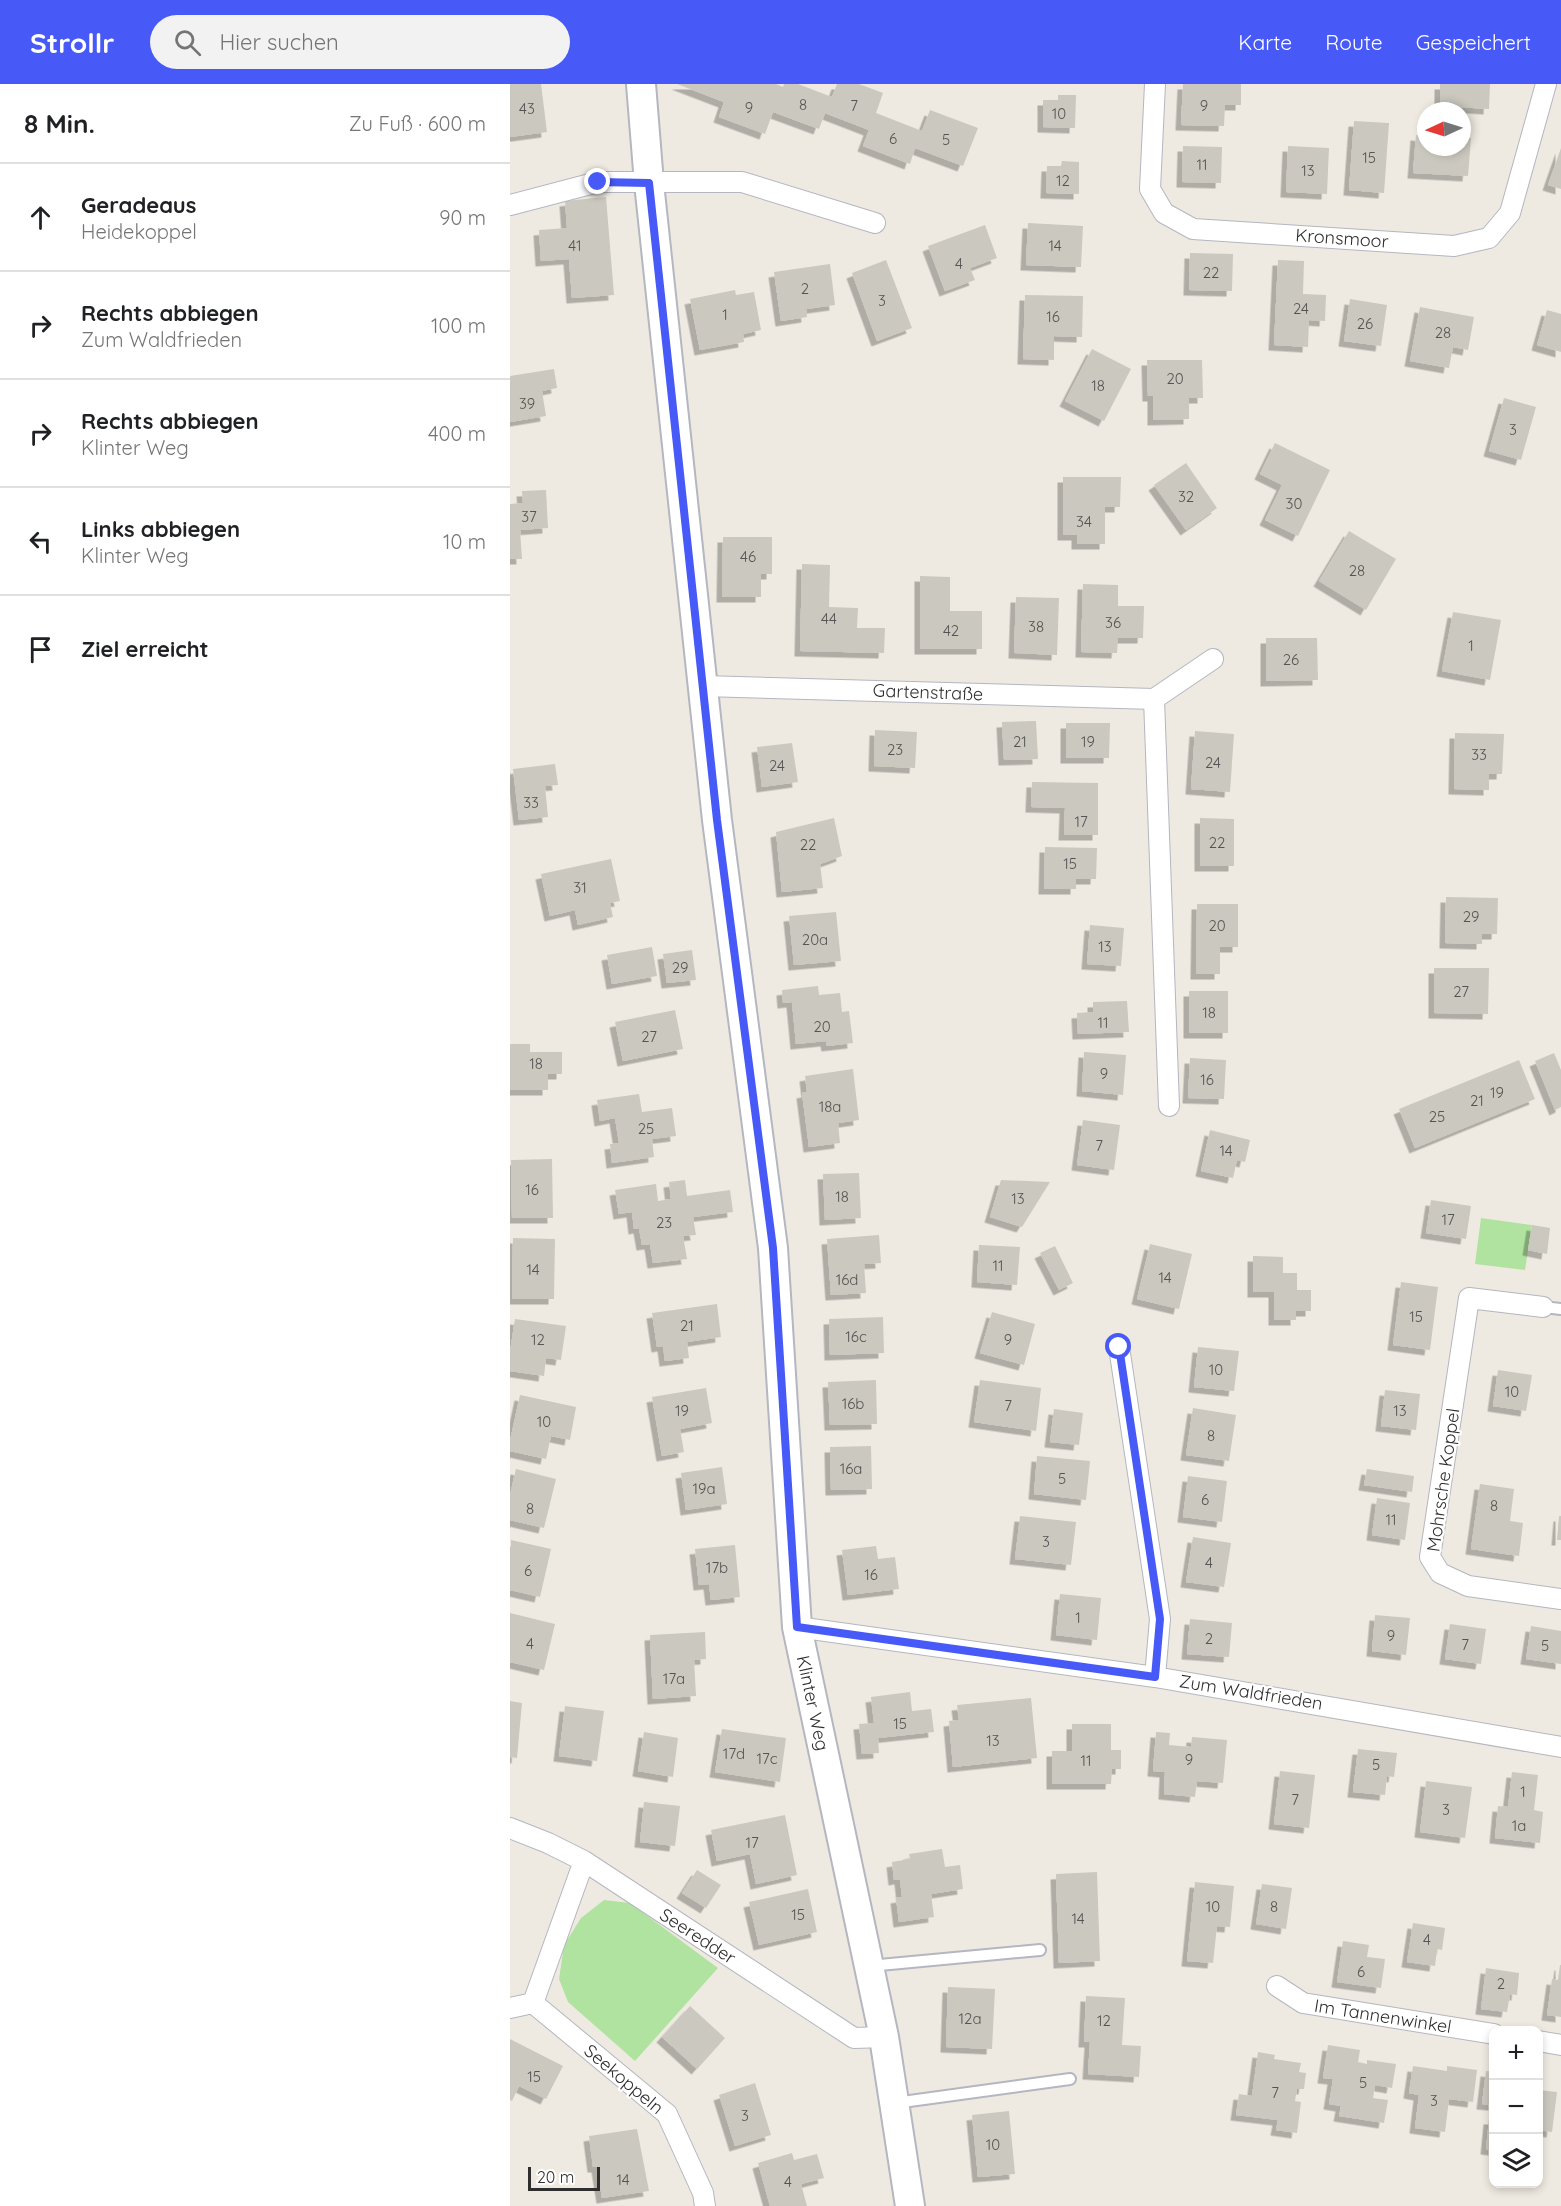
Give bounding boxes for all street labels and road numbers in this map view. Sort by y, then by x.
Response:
street label: Kronsmoor [1295,223,1389,253]
street label: Gartenstraße [872,679,984,705]
street label: Mohrsche Koppel [1422,1407,1464,1553]
street label: Klinter Weg [792,1653,834,1753]
street label: Zum Waldfrieden [1178,1669,1324,1715]
street label: Seeredder [656,1903,740,1969]
street label: Im Tannenwinkel [1313,1994,1453,2038]
street label: Seekoppeln [579,2039,669,2119]

